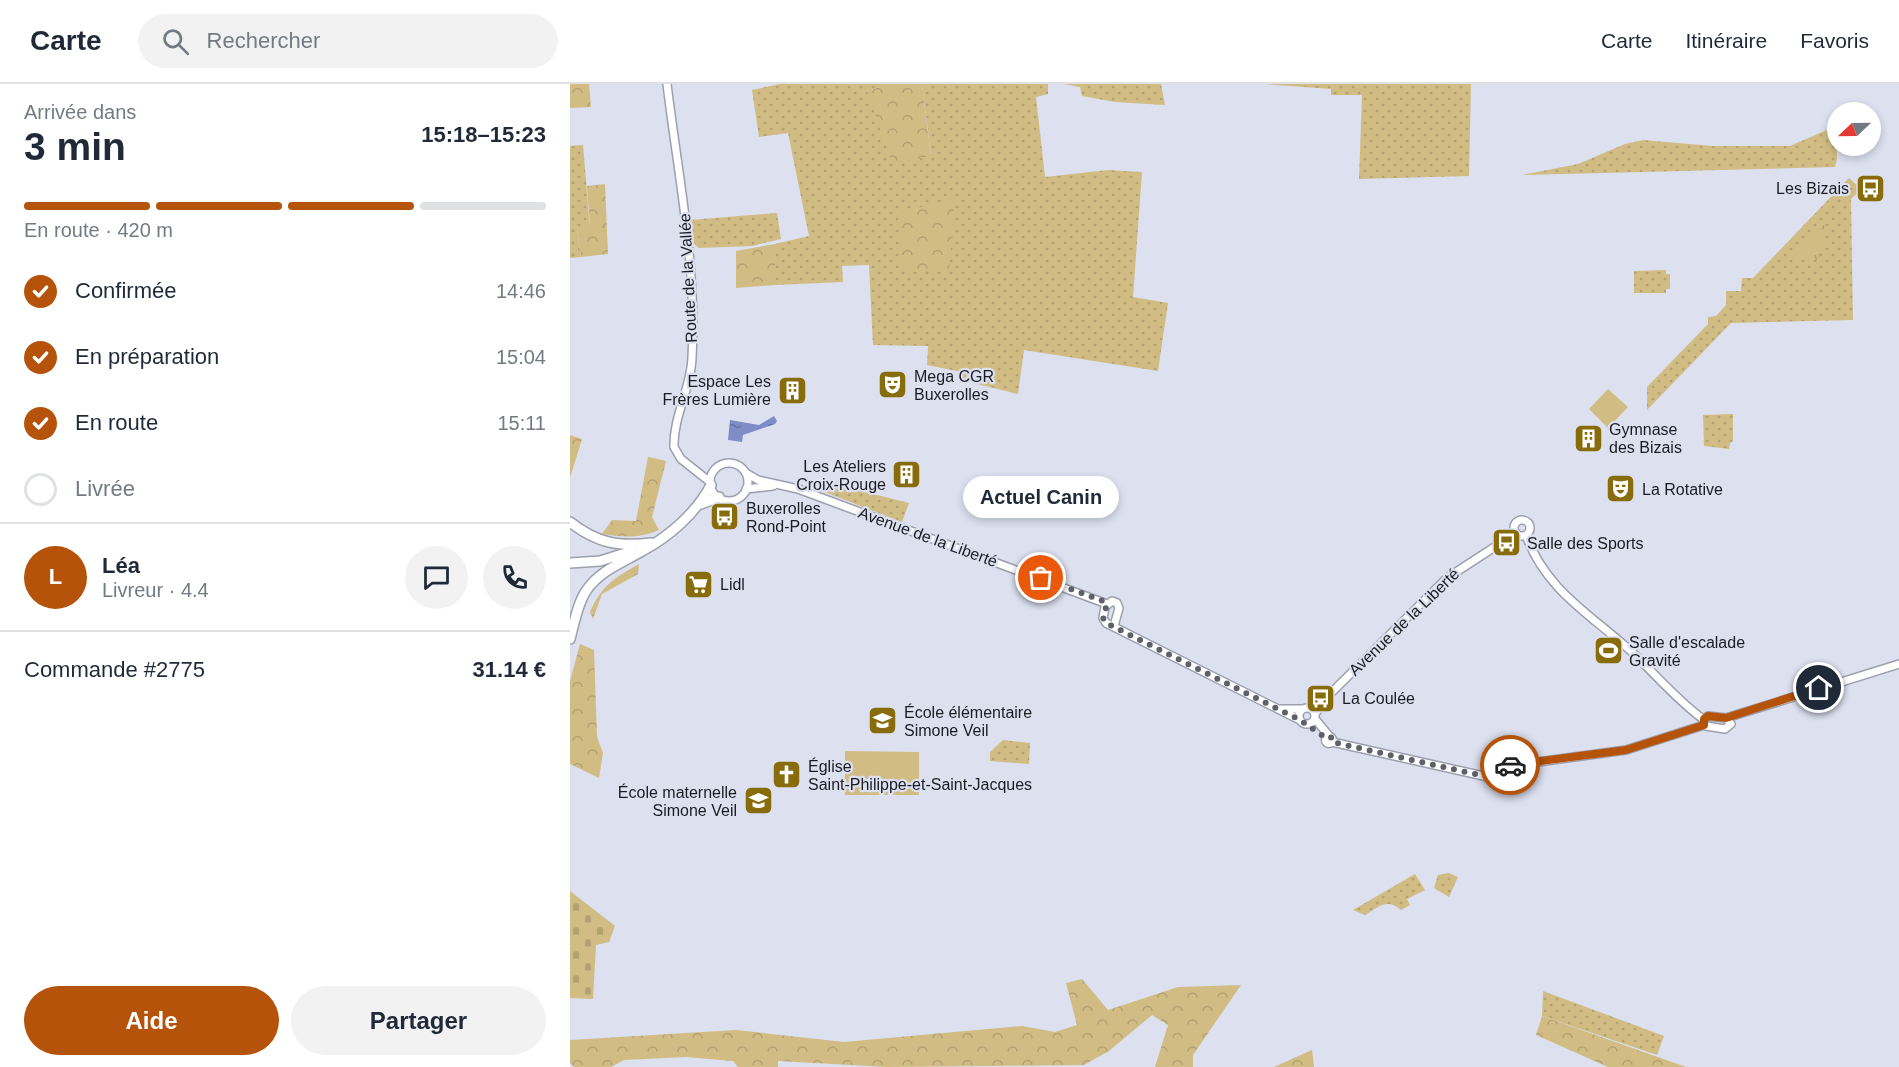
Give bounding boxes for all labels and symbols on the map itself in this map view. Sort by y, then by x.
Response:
north arrow [1827,102,1881,156]
bus stop icon: Les Bizais [1854,172,1886,204]
place label: Les Bizais [1776,180,1849,197]
street label: Route de la Vallée [676,213,700,343]
place label: Mega CGR Buxerolles [914,368,994,403]
theatre icon: Mega CGR Buxerolles [877,369,909,401]
place label: Espace Les Frères Lumière [663,373,771,408]
building icon: Espace Les Frères Lumière [776,374,808,406]
place label: Gymnase des Bizais [1609,421,1682,456]
building icon: Gymnase des Bizais [1572,422,1604,454]
place label: Les Ateliers Croix-Rouge [796,458,886,493]
building icon: Les Ateliers Croix-Rouge [891,459,923,491]
theatre icon: La Rotative [1605,473,1637,505]
callout: Actuel Canin [963,476,1119,518]
place label: La Rotative [1642,481,1723,498]
place label: Buxerolles Rond-Point [746,500,827,535]
bus stop icon: Buxerolles Rond-Point [709,501,741,533]
street label: Avenue de la Liberté [856,504,1000,570]
bus stop icon: Salle des Sports [1490,527,1522,559]
place label: Salle des Sports [1527,535,1644,552]
pin [1015,552,1066,603]
street label: Avenue de la Liberté [1345,565,1463,679]
supermarket icon: Lidl [683,568,715,600]
place label: Lidl [720,576,745,593]
place label: Salle d'escalade Gravité [1629,634,1745,669]
sports icon: Salle d'escalade Gravité [1592,635,1624,667]
pin [1793,662,1844,713]
bus stop icon: La Coulée [1305,682,1337,714]
place label: La Coulée [1342,690,1415,707]
place label: École élémentaire Simone Veil [904,703,1032,739]
school or university icon: École élémentaire Simone Veil [867,705,899,737]
courier [1480,735,1540,795]
place label: Église Saint-Philippe-et-Saint-Jacques [808,757,1032,793]
church icon: Église Saint-Philippe-et-Saint-Jacques [771,759,803,791]
place label: École maternelle Simone Veil [618,783,737,819]
school or university icon: École maternelle Simone Veil [742,785,774,817]

